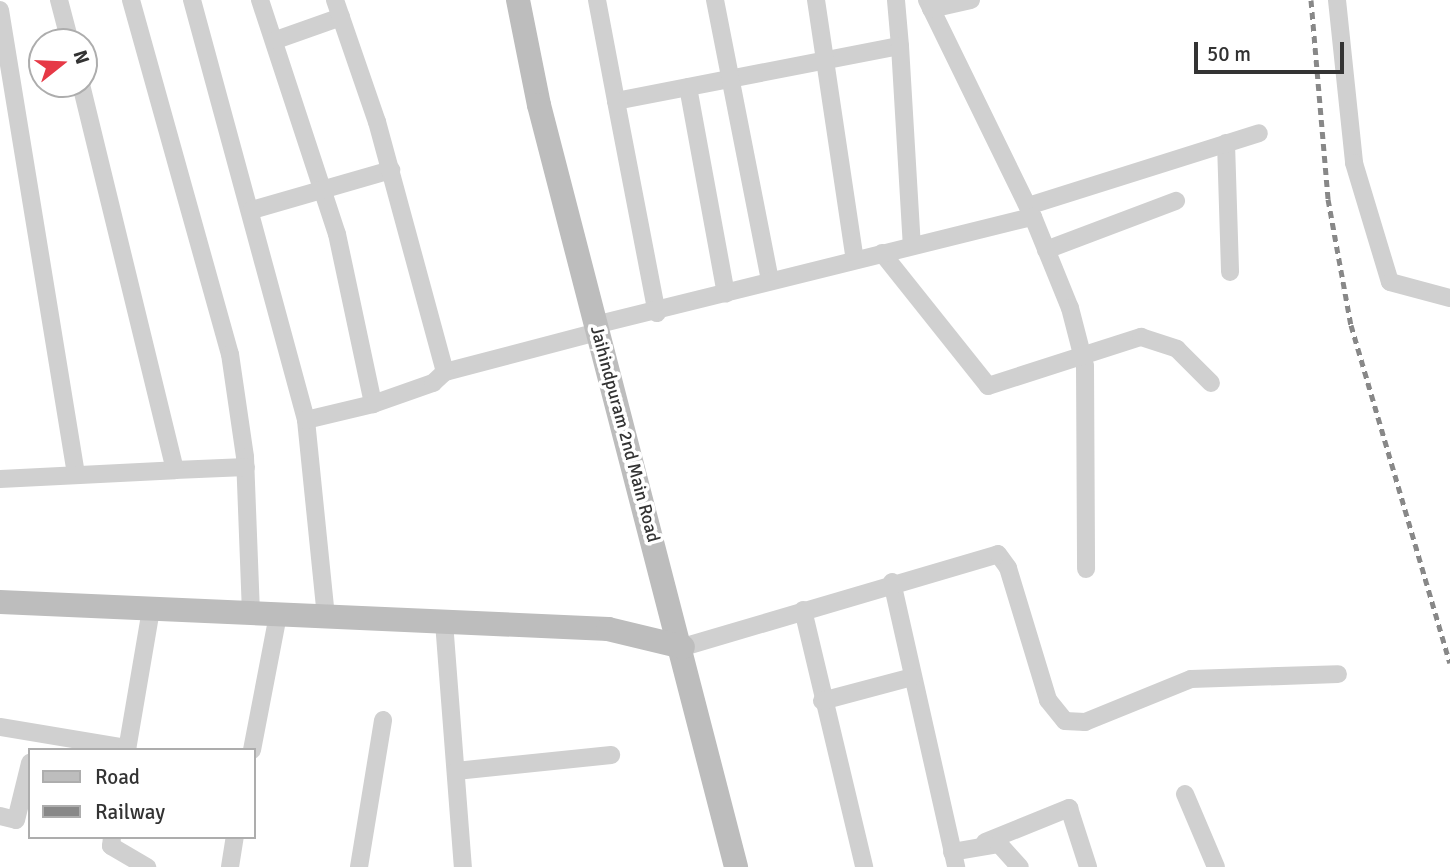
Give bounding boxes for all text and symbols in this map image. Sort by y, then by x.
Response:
north arrow [28,28,98,98]
scale bar [1198,28,1348,72]
text: 50 m [1207,41,1251,67]
text: N [68,47,95,67]
street label: Jaihindpuram 2nd Main Road [586,324,664,544]
legend [28,748,256,839]
text: Road [95,764,140,790]
text: Railway [95,799,165,825]

